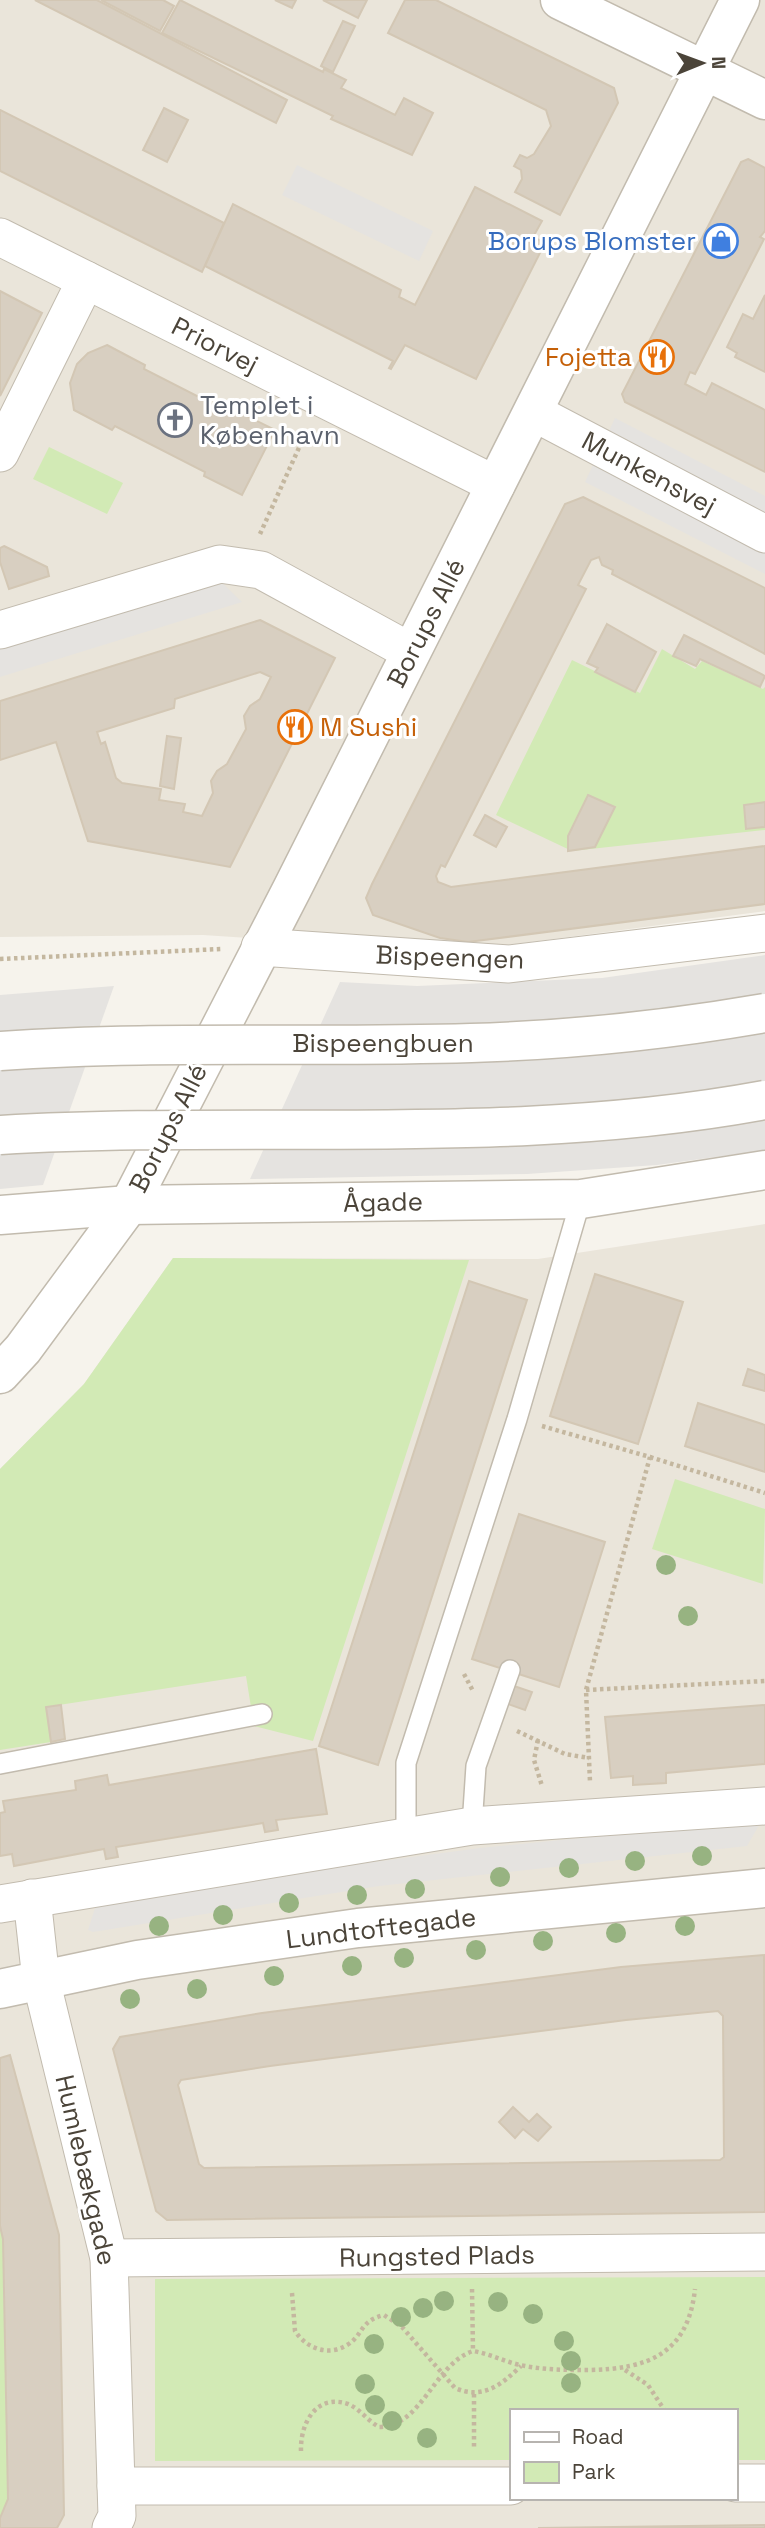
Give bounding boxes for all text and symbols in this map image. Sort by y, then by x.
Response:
north arrow [667,28,737,98]
text: N [706,56,731,69]
shop icon: Borups Blomster [702,222,740,260]
place label: Borups Blomster [488,224,696,258]
street label: Priorvej [166,309,264,381]
restaurant icon: Fojetta [638,338,676,376]
place label: Fojetta [545,340,632,374]
place label: Templet i København [200,388,340,452]
church icon: Templet i København [156,401,194,439]
street label: Munkensvej [576,423,722,523]
street label: Borups Allé [379,553,473,693]
restaurant icon: M Sushi [276,708,314,746]
place label: M Sushi [320,710,417,744]
street label: Bispeengen [375,937,525,977]
street label: Bispeengbuen [292,1026,474,1060]
street label: Borups Allé [121,1058,215,1198]
street label: Ågade [343,1184,423,1220]
street label: Lundtoftegade [284,1899,478,1957]
street label: Humlebækgade [48,2071,124,2269]
street label: Rungsted Plads [339,2237,535,2275]
legend [510,2409,737,2500]
text: Road [572,2423,624,2450]
text: Park [572,2458,616,2485]

